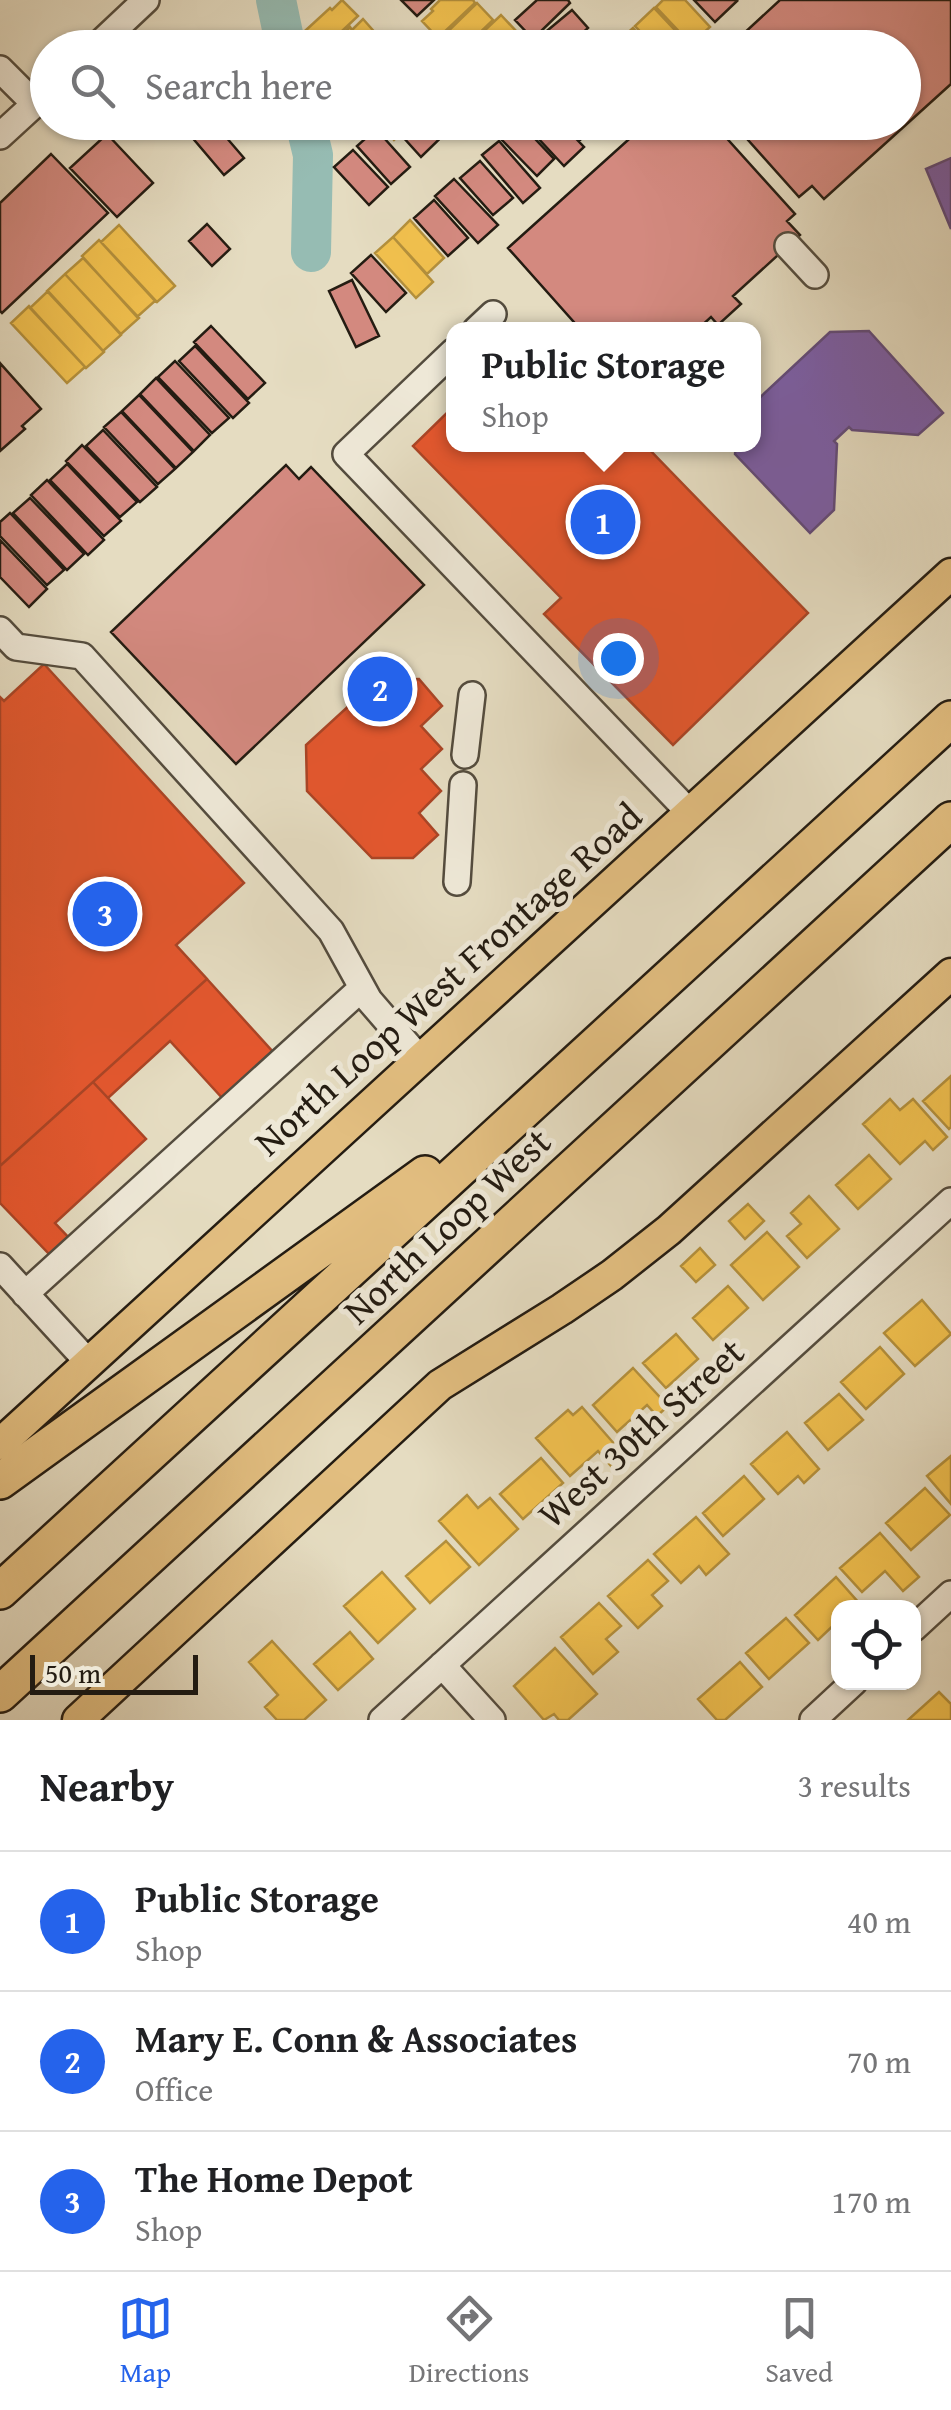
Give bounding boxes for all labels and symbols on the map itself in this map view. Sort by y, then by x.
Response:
pin: 1 [570,484,636,560]
your location [593,633,644,684]
pin: 2 [348,652,412,726]
street label: North Loop West Frontage Road [241,788,654,1168]
pin: 3 [72,876,138,952]
street label: North Loop West [330,1114,563,1337]
street label: West 30th Street [524,1324,756,1541]
scale bar [30,1650,198,1694]

